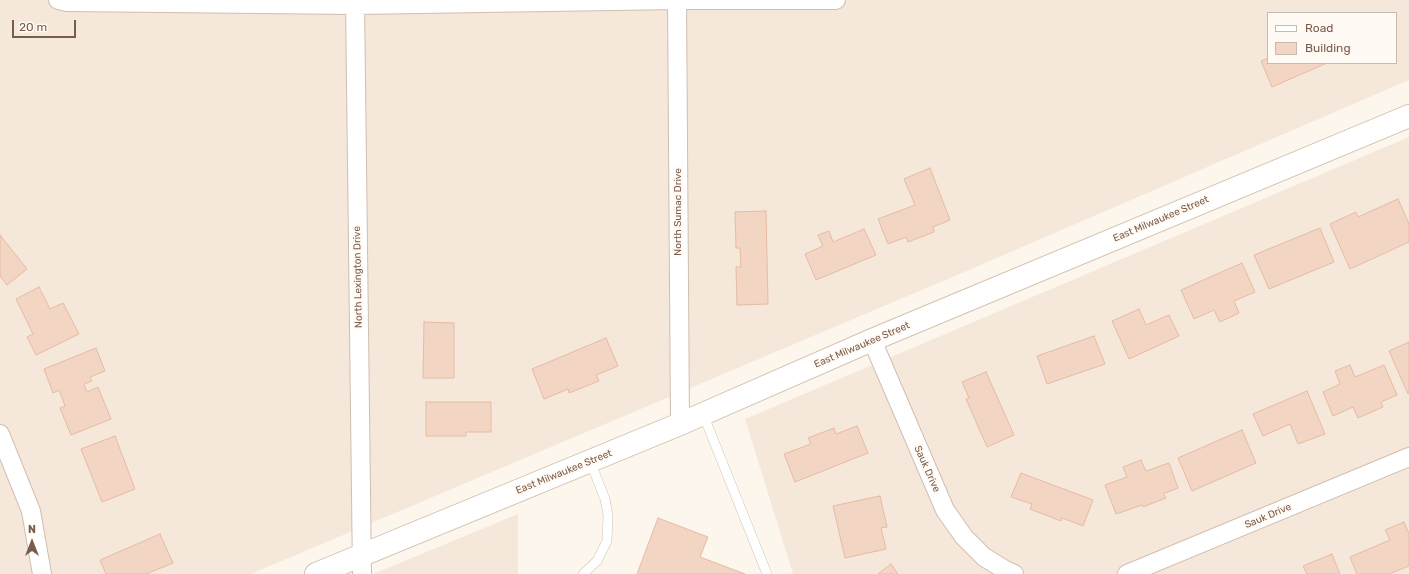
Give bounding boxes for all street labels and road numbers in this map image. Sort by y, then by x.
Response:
street label: North Sumac Drive [672,168,684,256]
street label: East Milwaukee Street [1111,193,1211,245]
street label: North Lexington Drive [351,226,365,328]
street label: East Milwaukee Street [812,319,912,371]
street label: Sauk Drive [911,444,943,494]
street label: East Milwaukee Street [514,447,614,497]
street label: Sauk Drive [1243,501,1293,531]

